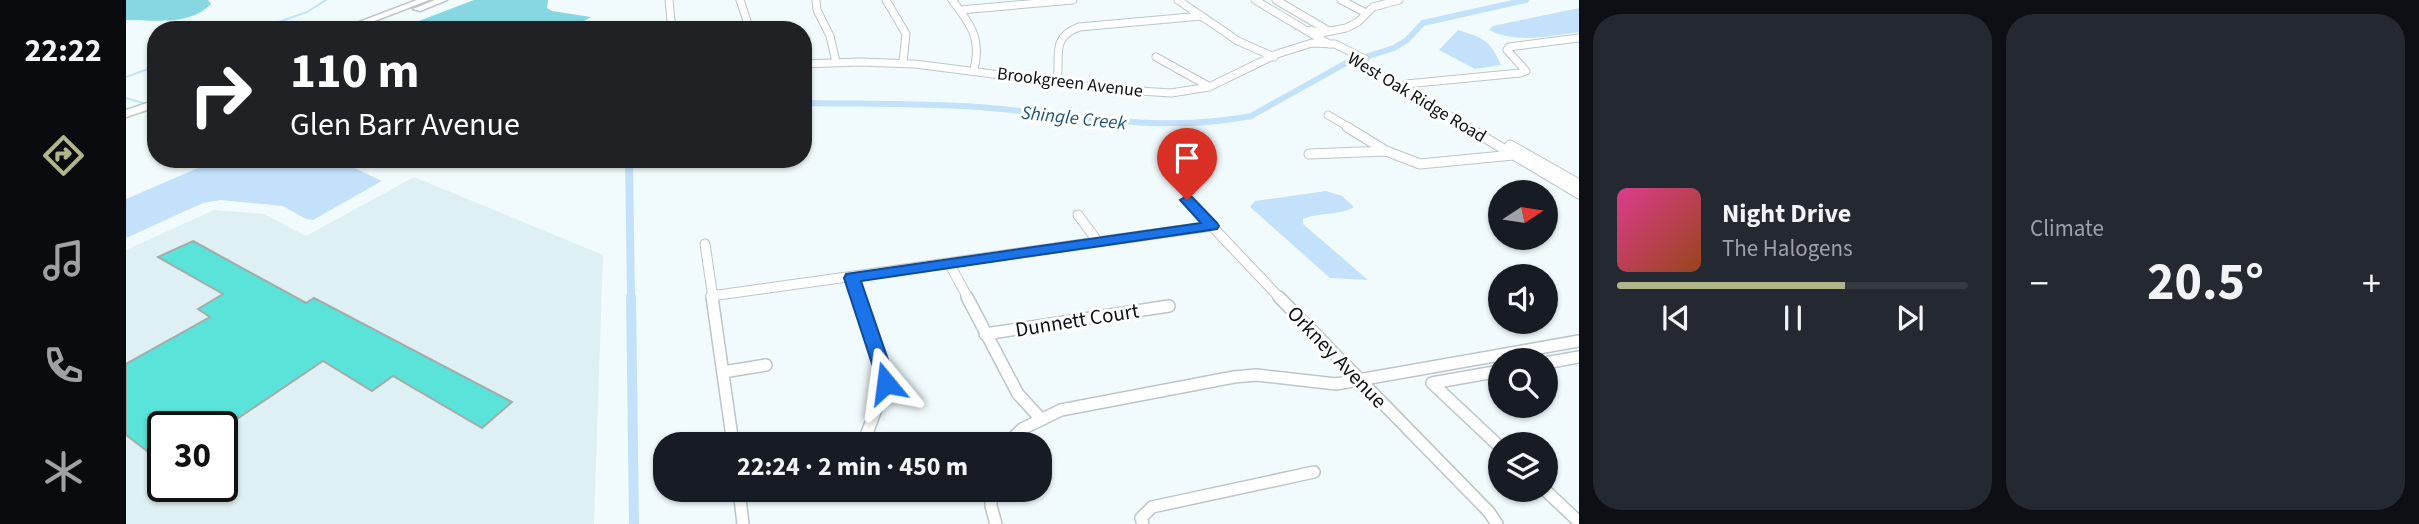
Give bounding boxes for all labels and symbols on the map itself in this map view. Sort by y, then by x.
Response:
street label: West Oak Ridge Road [1343,46,1491,149]
street label: Brookgreen Avenue [996,61,1144,104]
water label: Shingle Creek [1020,100,1129,138]
pin [1157,128,1217,200]
north arrow [1488,180,1558,250]
street label: Dunnett Court [1013,295,1141,345]
street label: Orkney Avenue [1280,299,1394,415]
position arrow [849,346,923,420]
speed limit sign: 30 [147,411,238,502]

